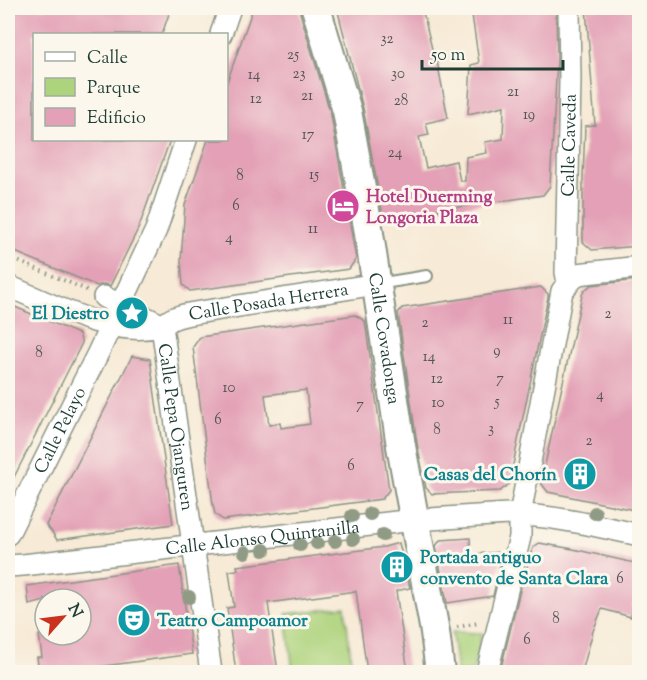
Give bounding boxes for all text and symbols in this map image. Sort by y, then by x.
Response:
house number: 32 [380,29,394,50]
legend [33,33,228,141]
scale bar [422,33,563,71]
text: 50 m [430,43,466,69]
house number: 25 [287,45,299,66]
text: Calle [87,46,128,72]
house number: 23 [292,64,306,85]
house number: 30 [391,64,405,85]
house number: 14 [248,65,261,86]
text: Parque [87,76,140,102]
house number: 21 [507,82,519,103]
house number: 21 [301,86,313,107]
house number: 12 [250,89,262,110]
house number: 28 [394,91,408,112]
street label: Calle Caveda [557,94,585,197]
house number: 19 [523,105,535,126]
text: Edificio [87,106,146,132]
house number: 17 [302,125,315,146]
house number: 24 [388,143,403,164]
house number: 15 [309,165,319,186]
house number: 8 [236,166,244,187]
place label: Hotel Duerming Longoria Plaza [366,185,493,232]
hotel icon: Hotel Duerming Longoria Plaza [325,188,361,224]
house number: 6 [232,196,240,217]
house number: 11 [308,219,318,240]
house number: 4 [225,228,233,249]
street label: Calle Covadonga [360,271,406,406]
street label: Calle Posada Herrera [187,278,350,329]
place icon: El Diestro [114,295,150,331]
place label: El Diestro [32,302,109,328]
house number: 2 [604,304,612,325]
house number: 11 [503,310,513,331]
house number: 2 [421,313,429,334]
house number: 9 [493,341,501,362]
street label: Calle Pepa Ojanguren [150,342,199,513]
house number: 8 [35,343,43,364]
house number: 14 [423,347,436,368]
house number: 12 [431,369,443,390]
house number: 7 [496,369,504,390]
house number: 10 [223,378,236,399]
street label: Calle Pelayo [29,383,94,479]
house number: 4 [596,385,604,406]
house number: 5 [493,392,500,413]
house number: 10 [432,393,445,414]
house number: 7 [356,395,364,416]
house number: 6 [214,410,222,431]
house number: 3 [488,419,494,440]
house number: 8 [433,420,441,441]
house number: 2 [585,431,593,452]
house number: 6 [347,456,355,477]
building icon: Casas del Chorín [562,456,598,492]
place label: Casas del Chorín [424,463,557,489]
street label: Calle Alonso Quintanilla [164,515,361,564]
place label: Portada antiguo convento de Santa Clara [420,546,609,593]
building icon: Portada antiguo convento de Santa Clara [379,549,415,585]
house number: 6 [616,569,624,590]
north arrow [33,587,93,647]
text: N [61,600,87,622]
theatre icon: Teatro Campoamor [116,602,152,638]
place label: Teatro Campoamor [157,609,308,635]
house number: 8 [552,609,560,630]
house number: 6 [523,630,531,651]

